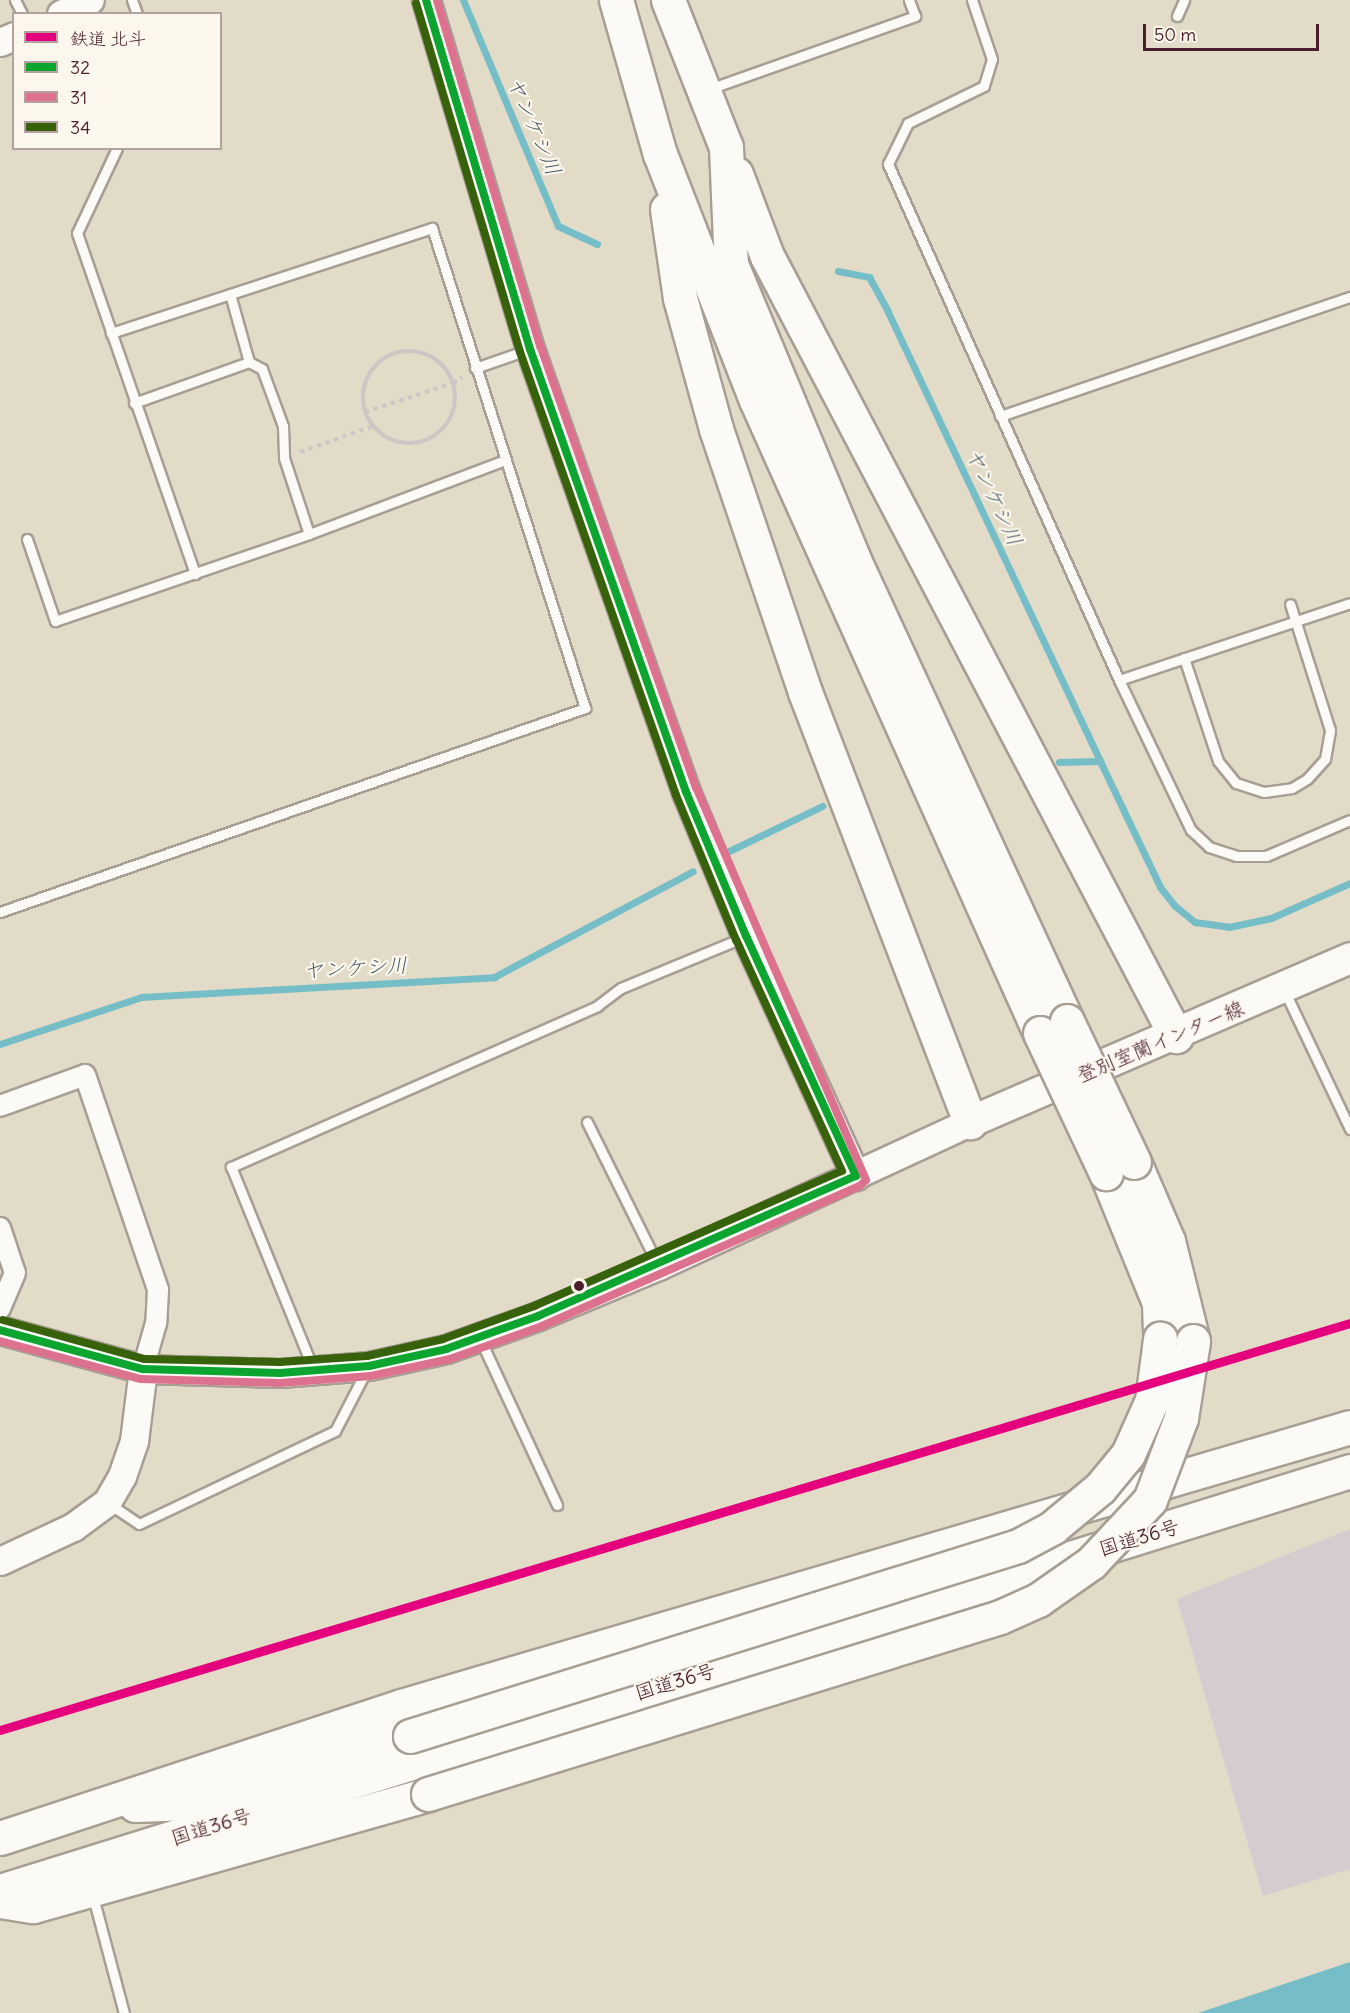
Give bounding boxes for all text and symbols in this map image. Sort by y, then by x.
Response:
legend [12,12,222,150]
scale bar [1146,12,1322,50]
text: 50 m [1154,23,1196,46]
text: 鉄道 北斗 [70,27,146,50]
text: 32 [70,56,90,79]
water label: ヤンケシ川 [502,73,566,179]
text: 31 [70,86,87,109]
text: 34 [70,116,91,139]
water label: ヤンケシ川 [960,444,1028,550]
water label: ヤンケシ川 [302,953,408,983]
street label: 登別室蘭インター線 [1072,995,1248,1087]
unlabelled marker [573,1280,585,1292]
street label: 国道36号 [1096,1513,1182,1561]
street label: 国道36号 [632,1657,718,1705]
street label: 国道36号 [168,1802,254,1850]

